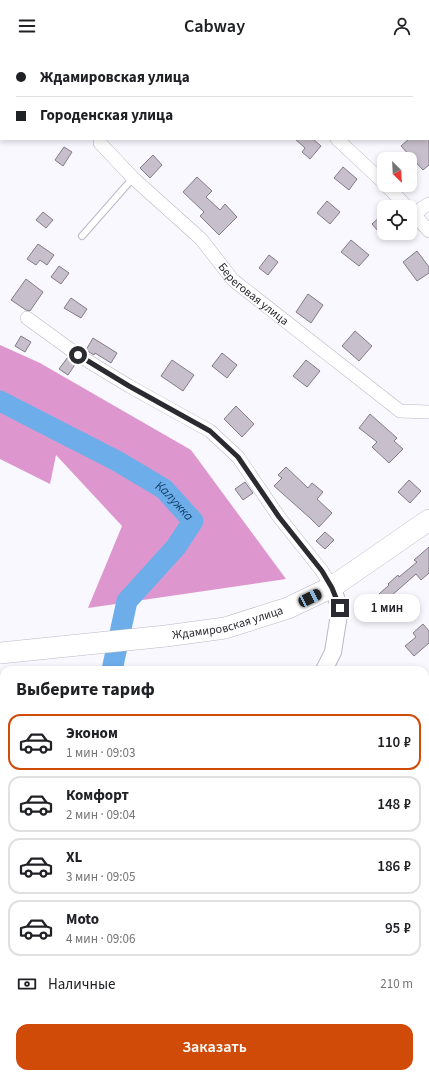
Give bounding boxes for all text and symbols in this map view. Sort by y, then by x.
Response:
text: Cabway [184,14,245,39]
icon: menu [16,15,38,37]
icon: person [391,15,413,37]
text: Ждамировская улица [40,67,190,88]
text: Городенская улица [40,105,173,126]
north arrow [377,152,417,192]
map controls [377,152,417,240]
button: locate [377,200,417,240]
street label: Береговая улица [214,259,292,329]
route start [69,346,87,364]
water label: Калужка [152,477,198,525]
car [297,587,323,609]
callout: 1 мин [354,594,420,622]
route end [331,599,349,617]
text: 1 мин [371,599,403,617]
street label: Ждамировская улица [171,602,285,644]
text: Выберите тариф [16,677,155,702]
text: Эконом [66,723,118,744]
icon: car [18,724,54,760]
text: 110 ₽ [377,732,411,753]
text: 1 мин · 09:03 [66,744,135,762]
text: Комфорт [66,785,129,806]
icon: car [18,786,54,822]
text: 148 ₽ [377,794,411,815]
text: 2 мин · 09:04 [66,806,135,824]
text: XL [66,847,82,868]
icon: car [18,848,54,884]
text: 186 ₽ [377,856,411,877]
text: 3 мин · 09:05 [66,868,135,886]
text: Moto [66,909,99,930]
icon: car [18,910,54,946]
text: 95 ₽ [385,918,411,939]
text: 4 мин · 09:06 [66,930,135,948]
icon: cash [16,973,38,995]
text: Наличные [48,974,115,995]
text: 210 m [380,975,413,993]
button: Заказать [16,1024,413,1070]

